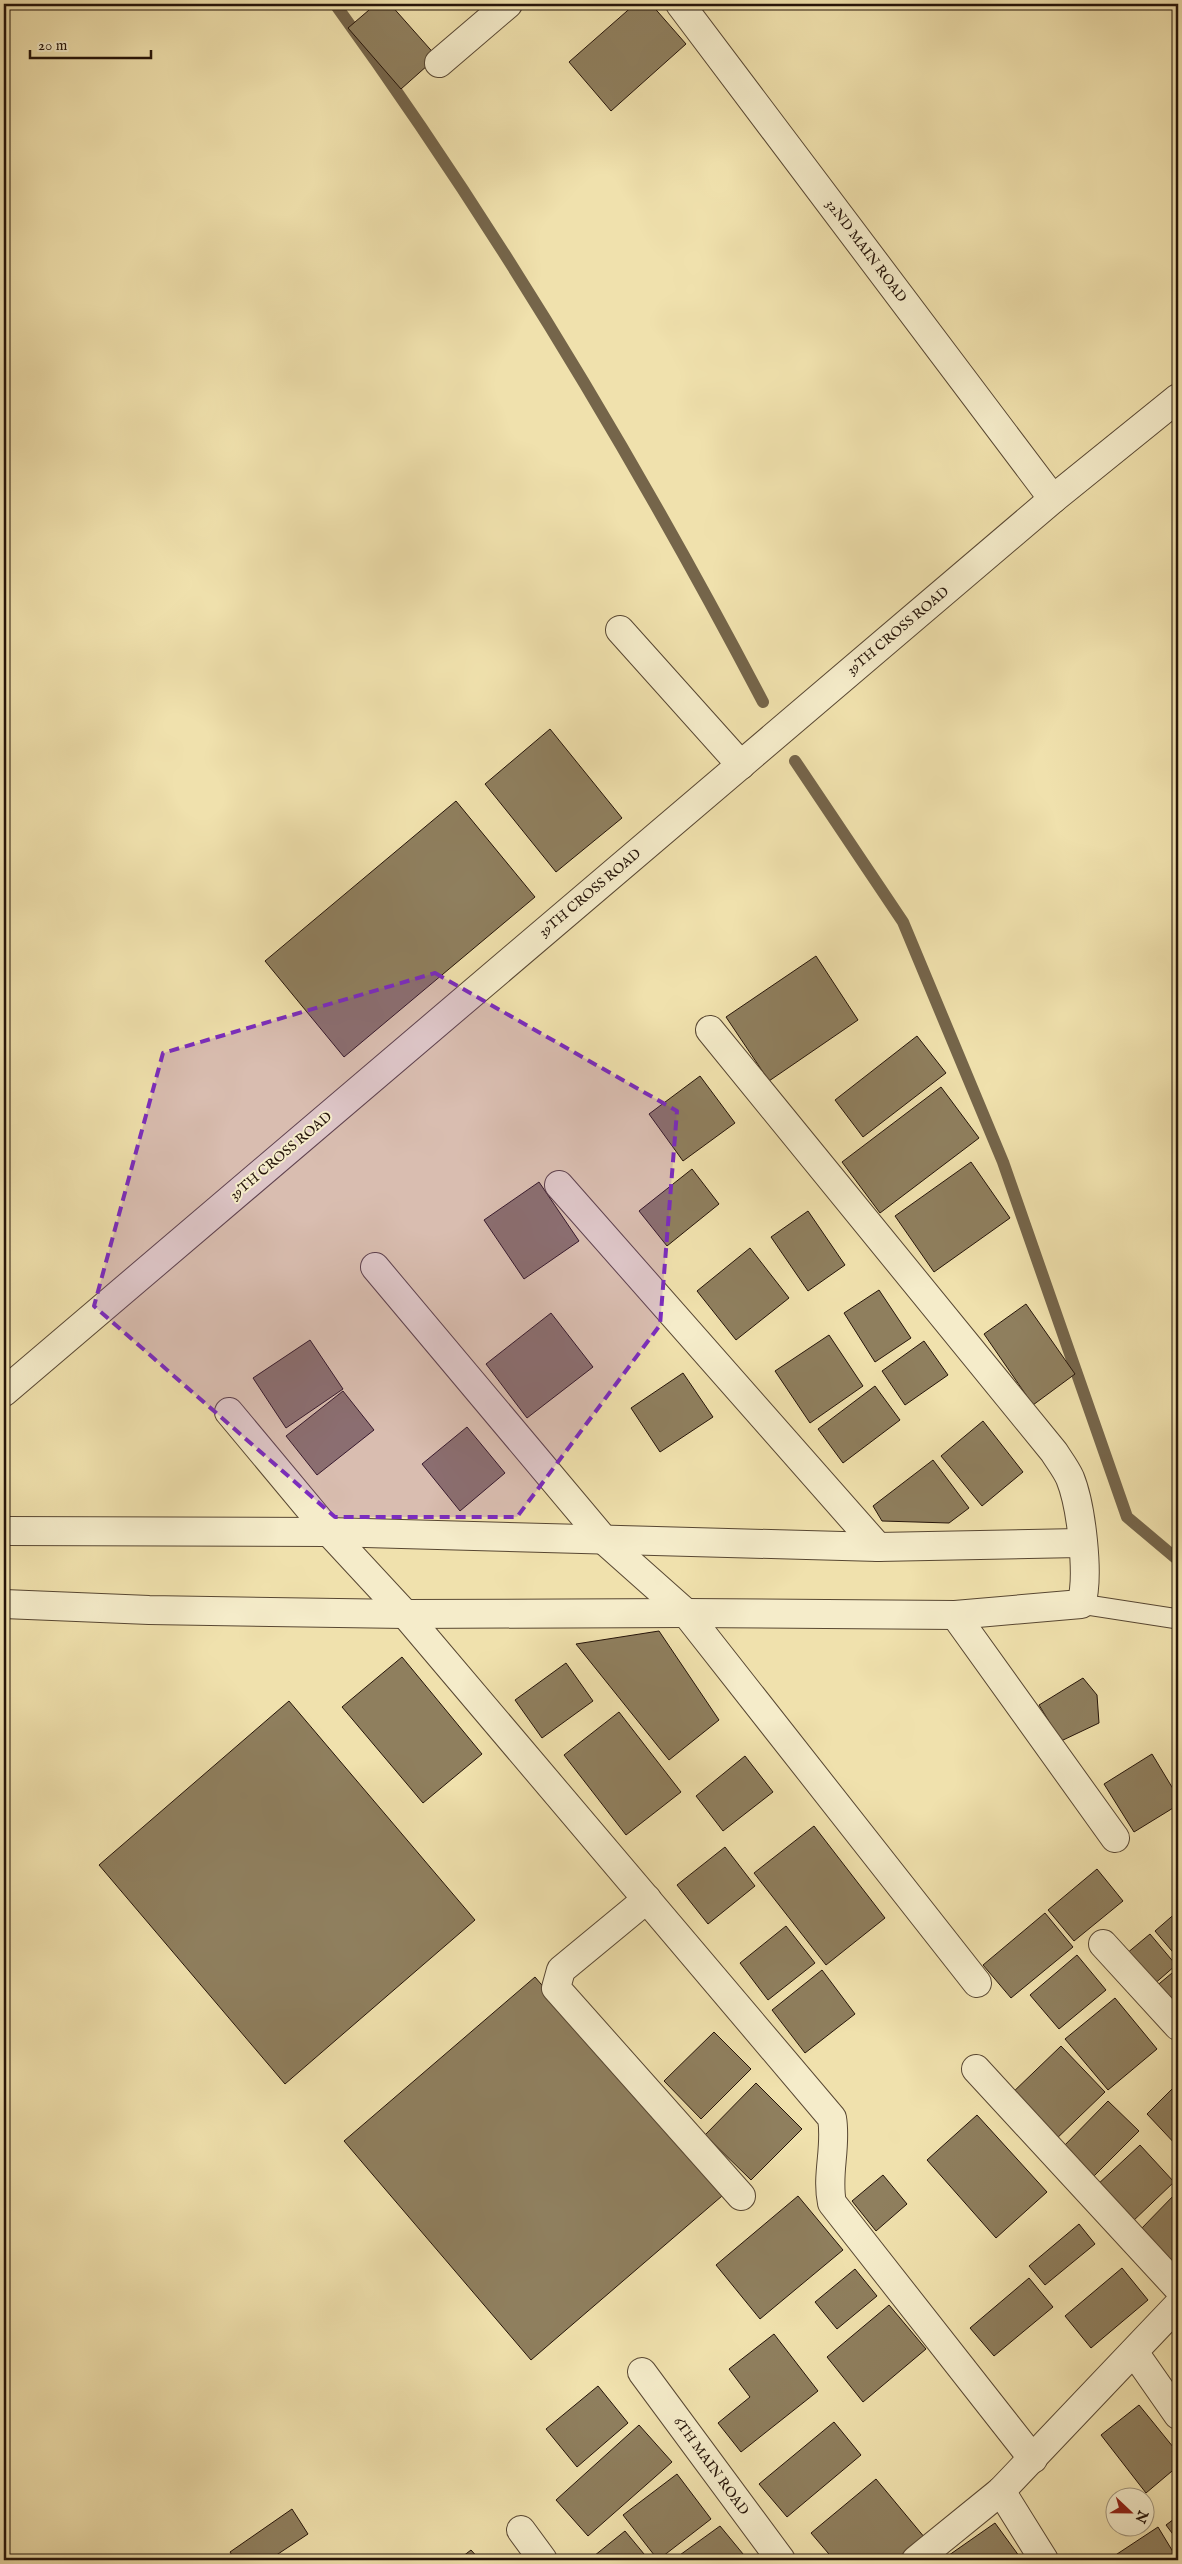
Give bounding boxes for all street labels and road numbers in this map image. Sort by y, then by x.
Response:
street label: 32ND MAIN ROAD [821,196,911,306]
street label: 39TH CROSS ROAD [843,583,953,679]
street label: 39TH CROSS ROAD [535,845,645,941]
street label: 39TH CROSS ROAD [226,1108,336,1204]
street label: 6TH MAIN ROAD [669,2413,753,2519]

